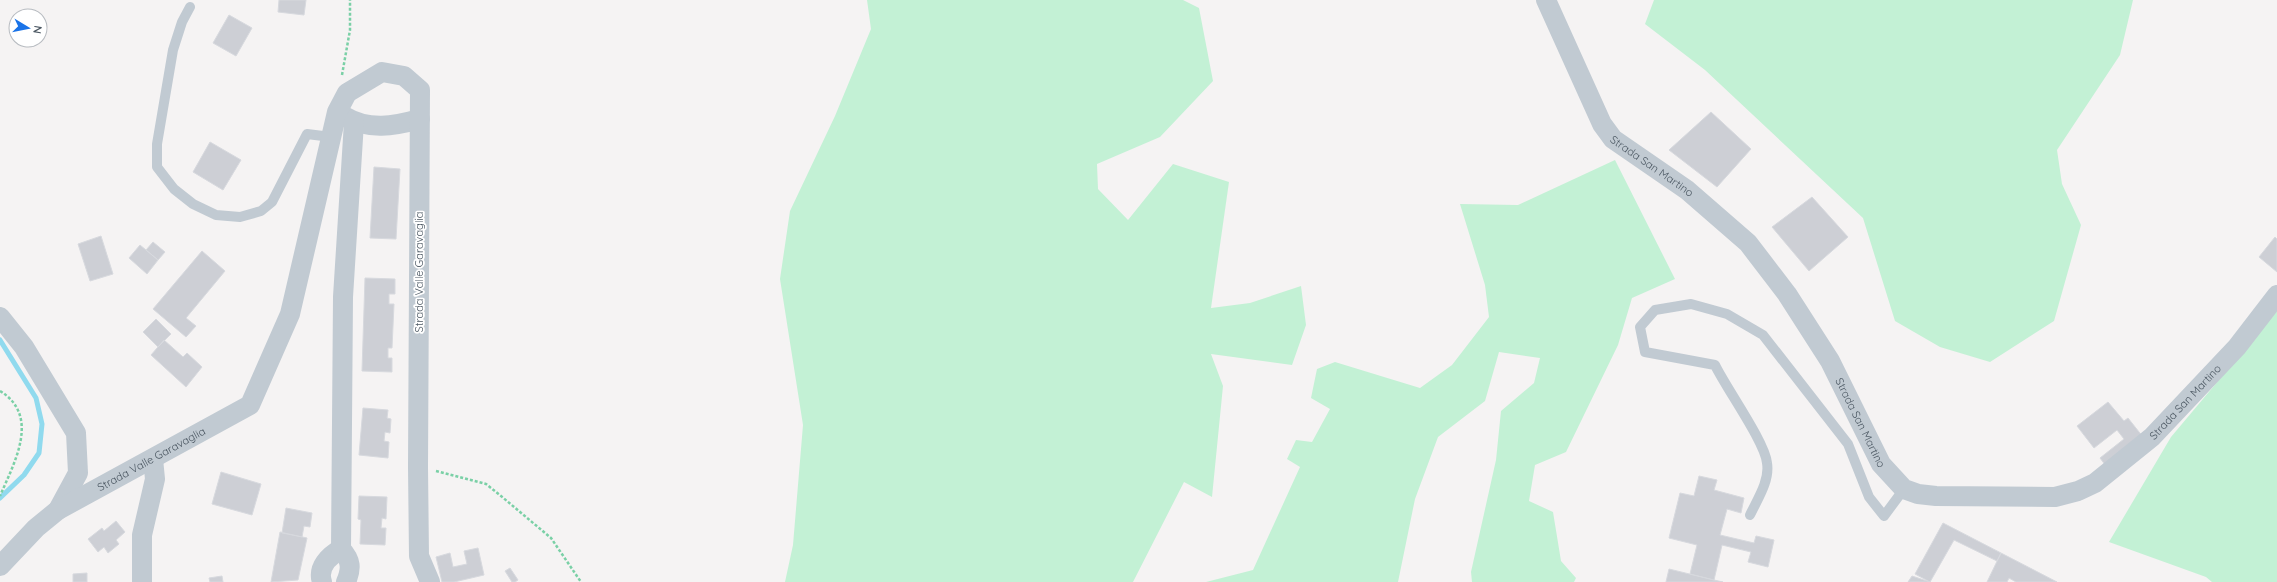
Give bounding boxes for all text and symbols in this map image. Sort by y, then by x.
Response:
north arrow [8,8,48,48]
text: N [30,25,45,35]
street label: Strada San Martino [1607,132,1697,200]
street label: Strada Valle Garavaglia [412,212,426,333]
street label: Strada San Martino [2146,361,2224,443]
street label: Strada San Martino [1832,375,1889,470]
street label: Strada Valle Garavaglia [95,424,208,494]

